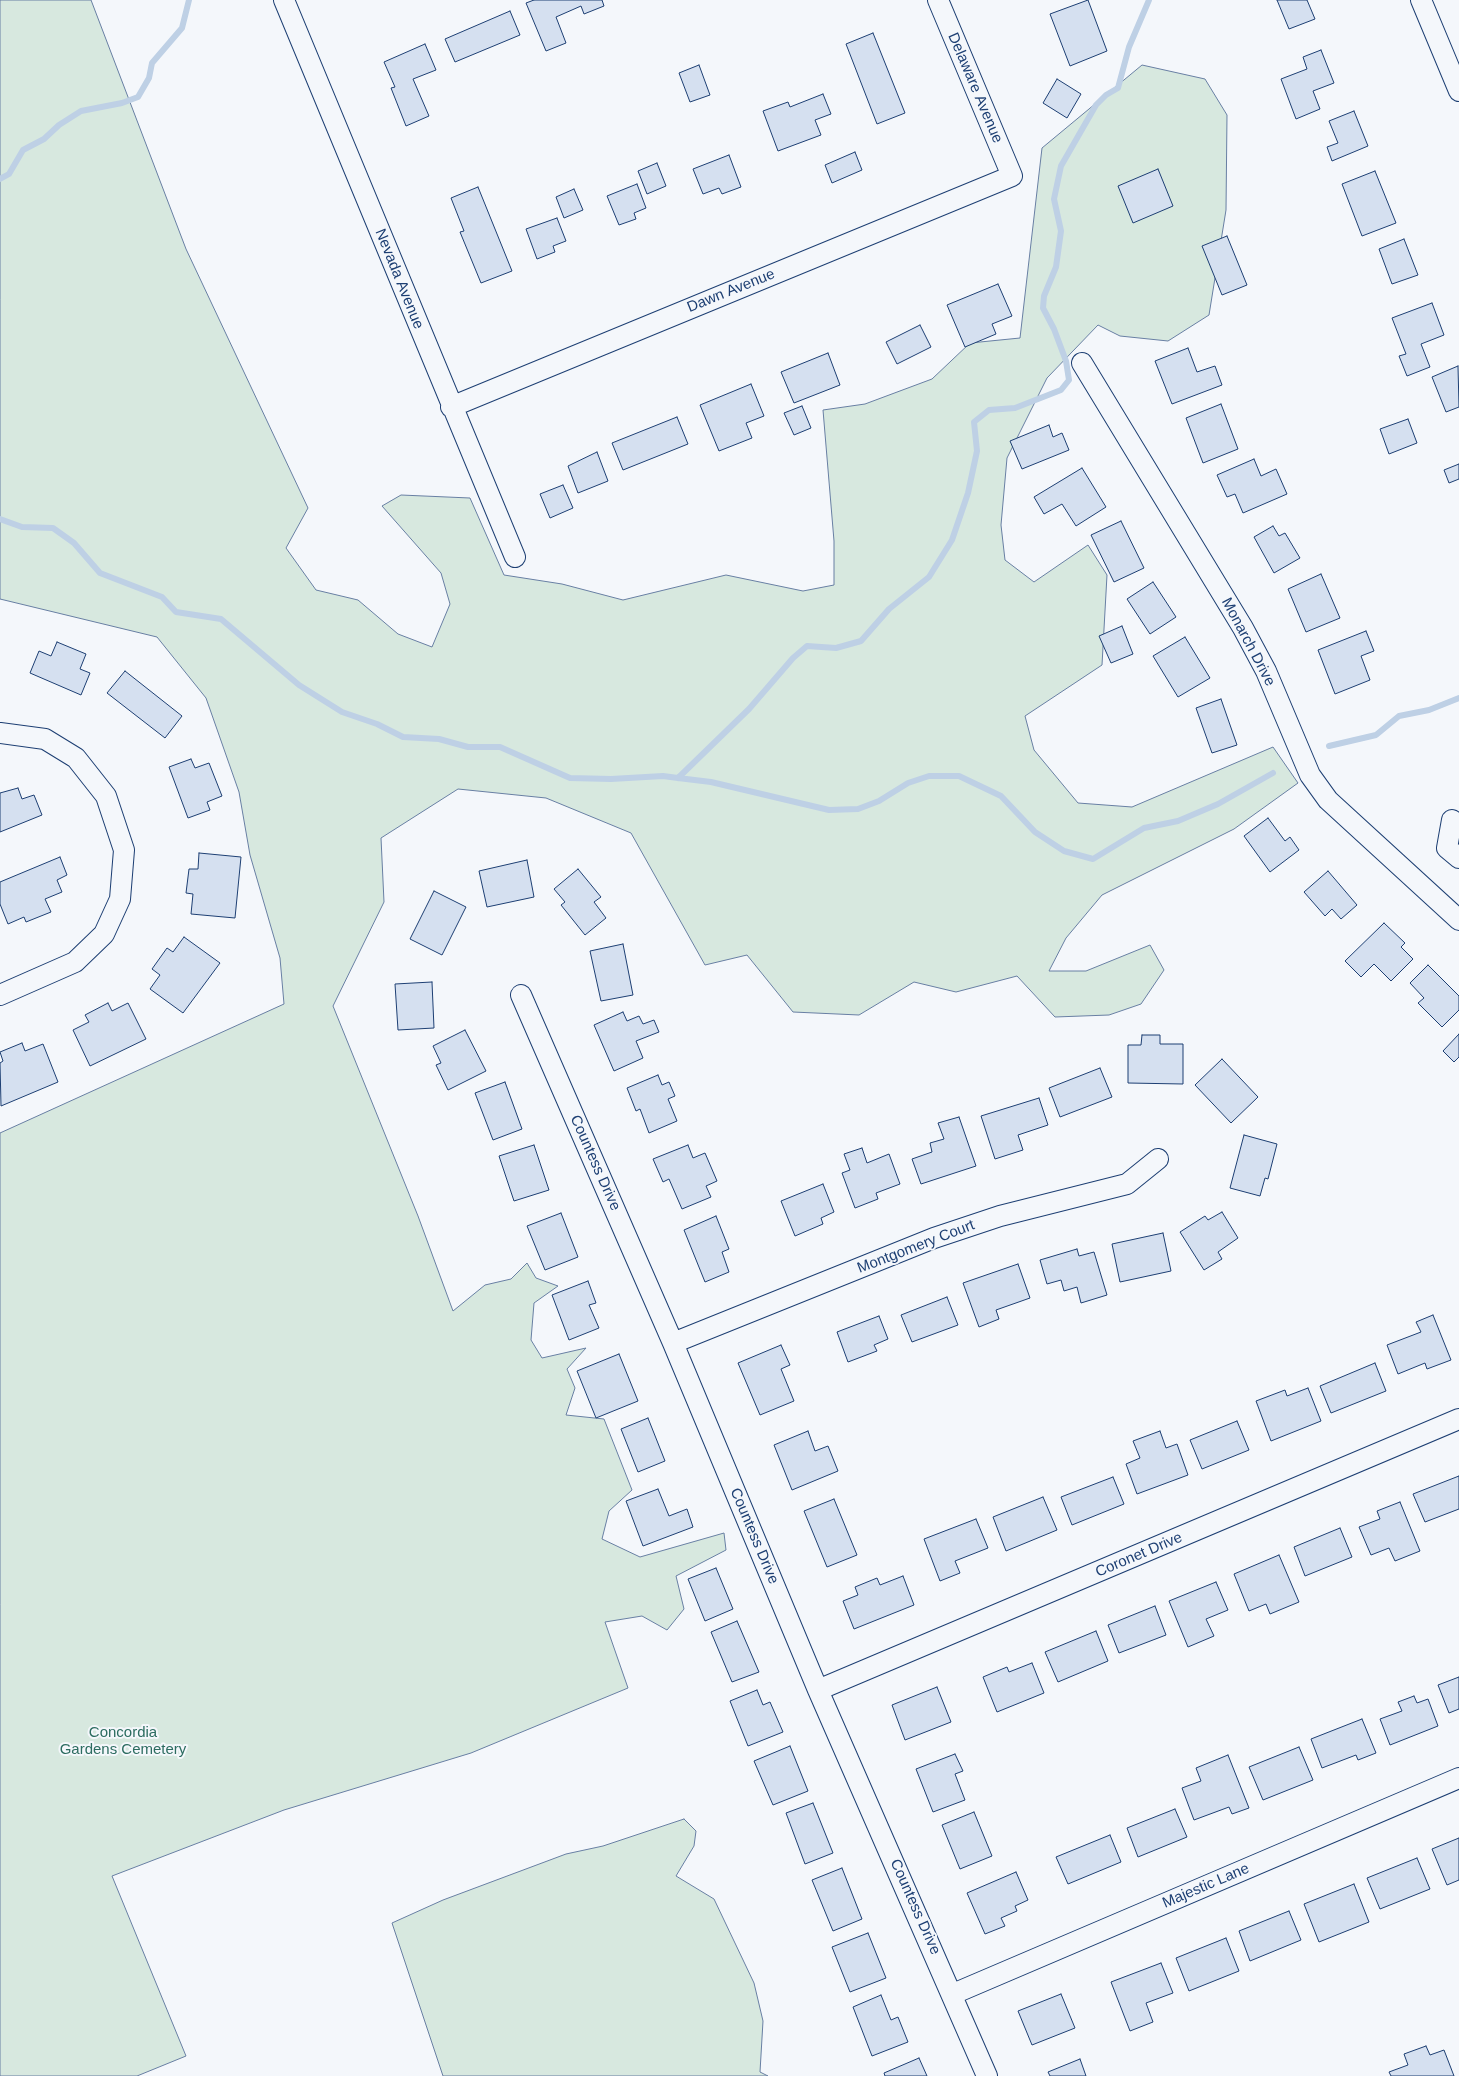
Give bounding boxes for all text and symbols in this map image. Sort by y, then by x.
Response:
street label: Delaware Avenue [944,30,1006,146]
street label: Nevada Avenue [371,226,427,332]
street label: Dawn Avenue [684,265,778,317]
street label: Monarch Drive [1217,595,1279,689]
street label: Countess Drive [566,1113,624,1213]
street label: Montgomery Court [855,1216,977,1278]
street label: Countess Drive [726,1485,782,1587]
street label: Coronet Drive [1093,1529,1185,1581]
park label: Concordia Gardens Cemetery [60,1724,186,1759]
street label: Countess Drive [886,1857,944,1957]
street label: Majestic Lane [1160,1860,1252,1912]

